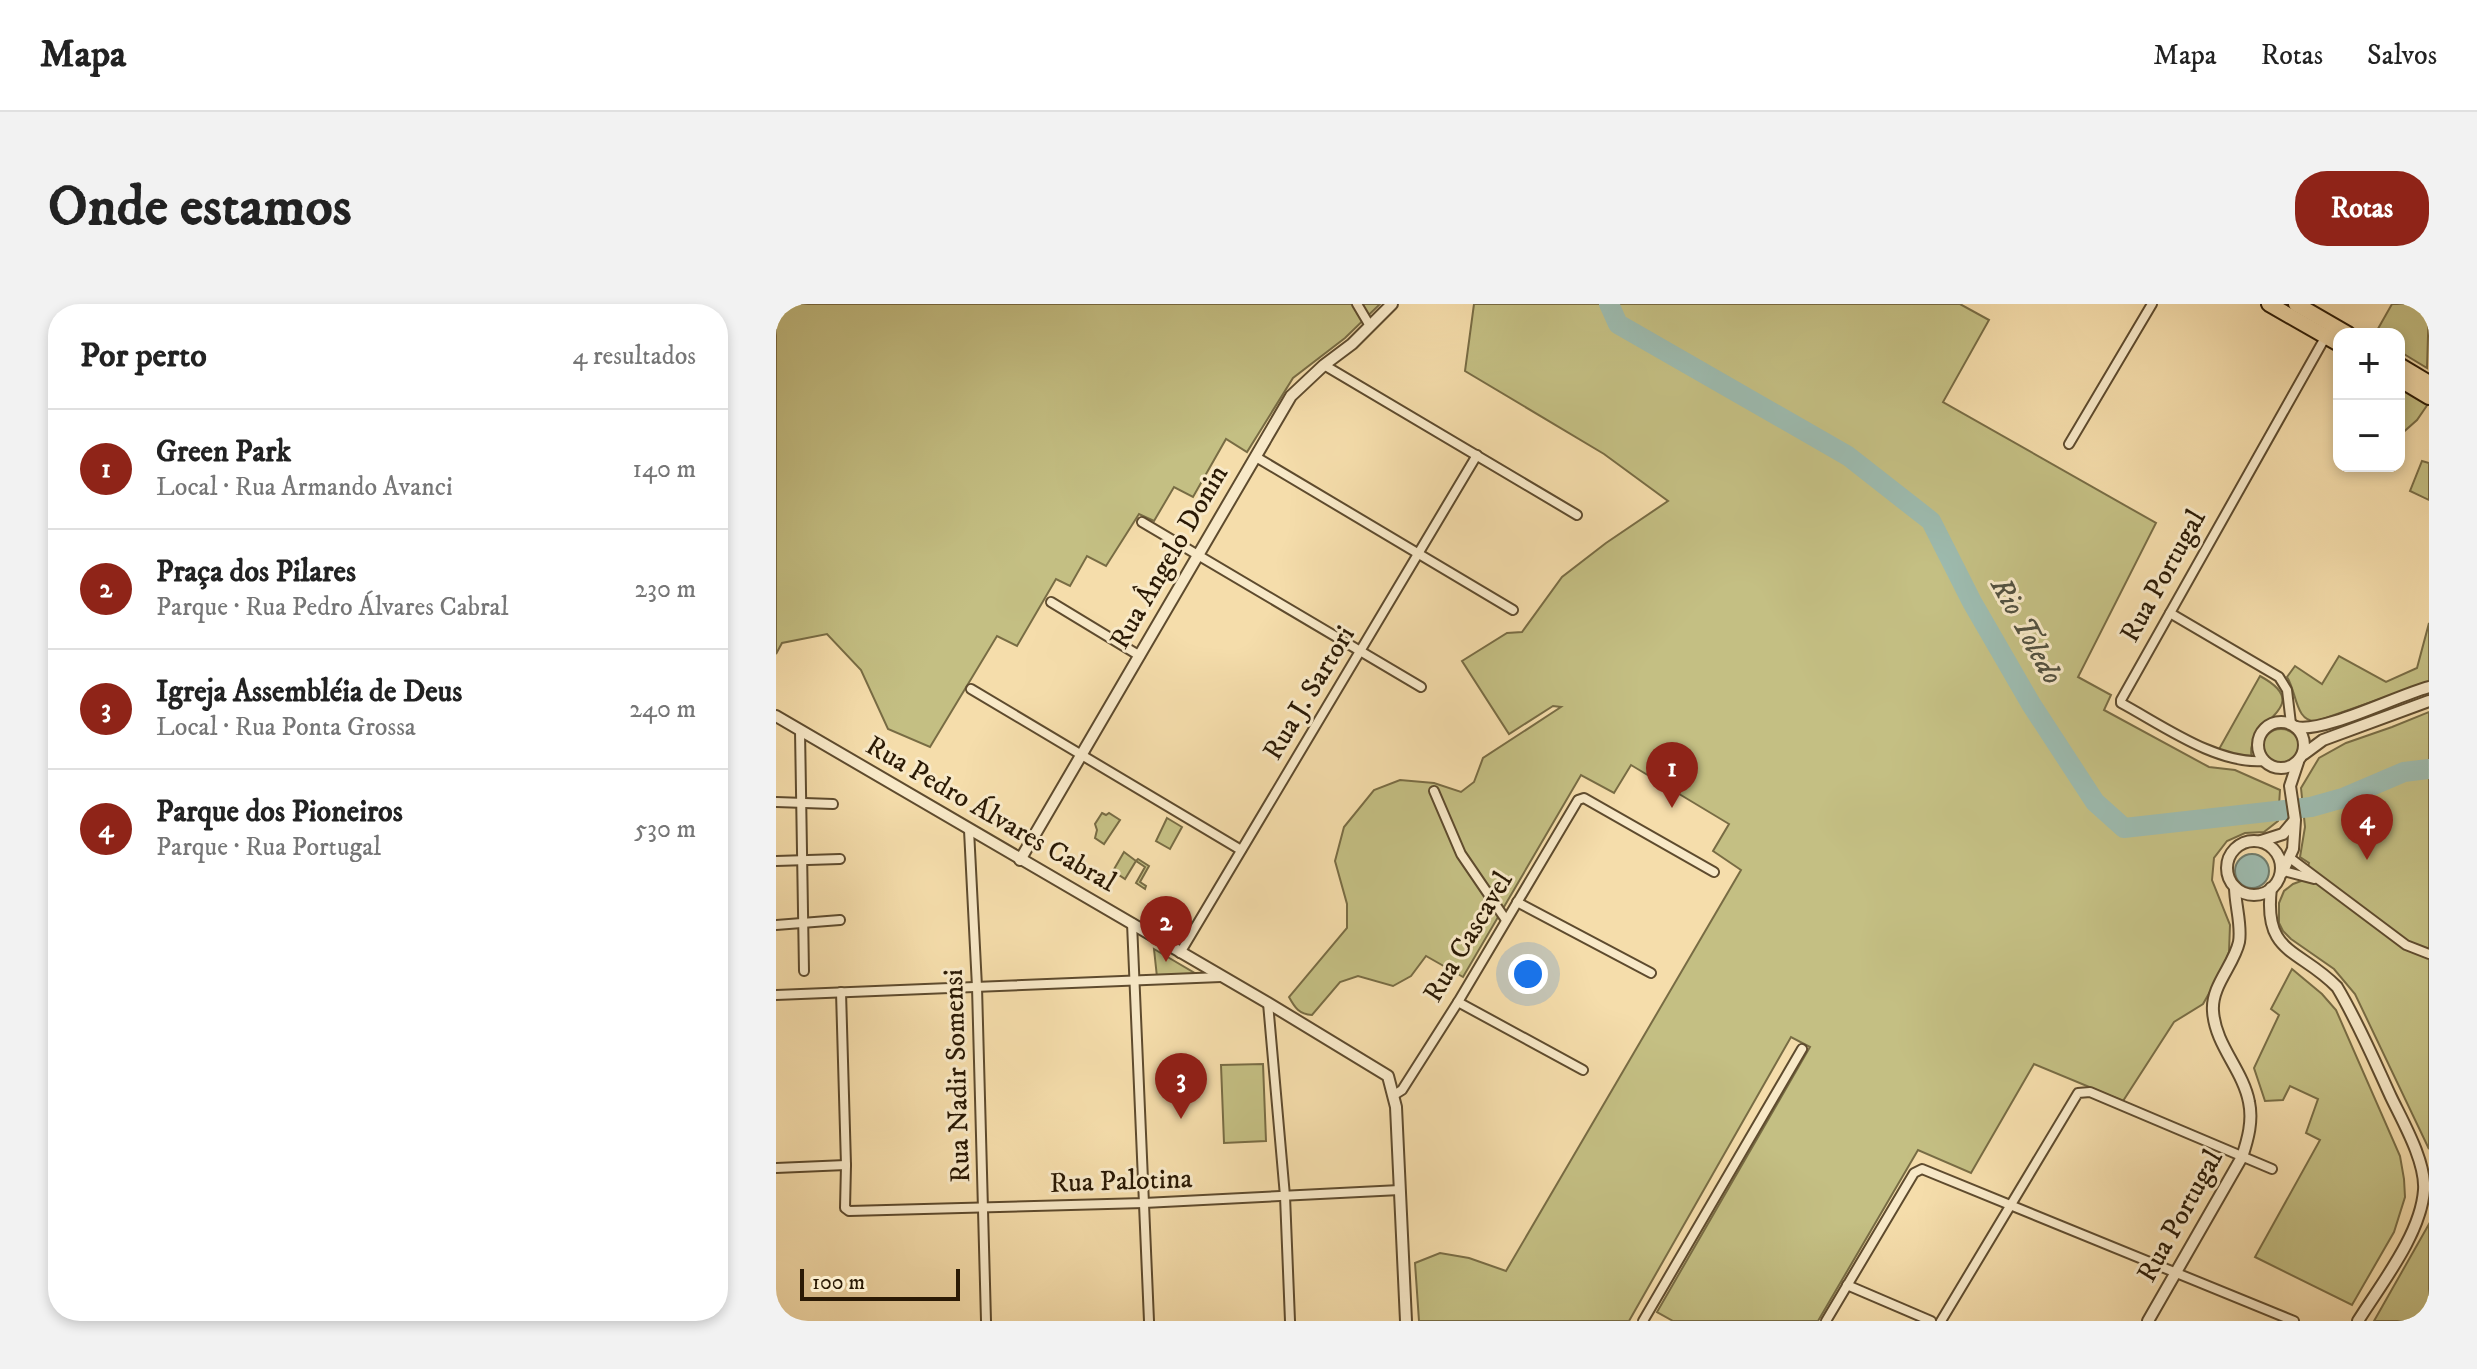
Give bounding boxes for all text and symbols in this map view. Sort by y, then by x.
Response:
text: Mapa [40,31,126,79]
text: Mapa [2153,38,2217,73]
text: Rotas [2261,38,2323,73]
text: Salvos [2367,38,2437,73]
button: Rotas [2295,171,2429,246]
text: Onde estamos [48,173,351,243]
map controls [2333,328,2405,472]
button: + [2333,328,2405,400]
text: Por perto [80,335,207,377]
text: 4 resultados [572,340,696,373]
button: − [2333,400,2405,472]
text: Green Park [156,434,291,471]
text: 1 [101,453,111,486]
text: 140 m [632,453,696,486]
street label: Rua Ângelo Donin [1101,458,1236,655]
text: Local · Rua Armando Avanci [156,471,453,504]
street label: Rua Portugal [2112,503,2214,648]
text: Praça dos Pilares [156,554,356,591]
water label: Rio Toledo [1981,570,2071,691]
text: 2 [100,573,112,606]
text: 230 m [634,573,696,606]
text: Parque · Rua Pedro Álvares Cabral [156,591,508,624]
street label: Rua J. Sartori [1255,620,1363,766]
text: Igreja Assembléia de Deus [156,674,462,711]
text: 3 [101,693,111,726]
text: 240 m [629,693,696,726]
text: Local · Rua Ponta Grossa [156,711,416,744]
street label: Rua Pedro Álvares Cabral [860,727,1123,900]
pin: 1 [1646,742,1698,808]
text: Parque dos Pioneiros [156,794,403,831]
pin: 4 [2341,794,2393,860]
text: 4 [99,813,113,846]
text: 530 m [634,813,696,846]
text: Parque · Rua Portugal [156,831,381,864]
street label: Rua Cascavel [1415,865,1521,1009]
pin: 2 [1140,896,1192,962]
your location [1508,954,1548,994]
street label: Rua Nadir Somensi [936,969,978,1183]
pin: 3 [1155,1053,1207,1119]
street label: Rua Portugal [2129,1143,2231,1288]
street label: Rua Palotina [1049,1161,1193,1201]
scale bar [800,1265,960,1301]
text: 100 m [812,1269,865,1296]

